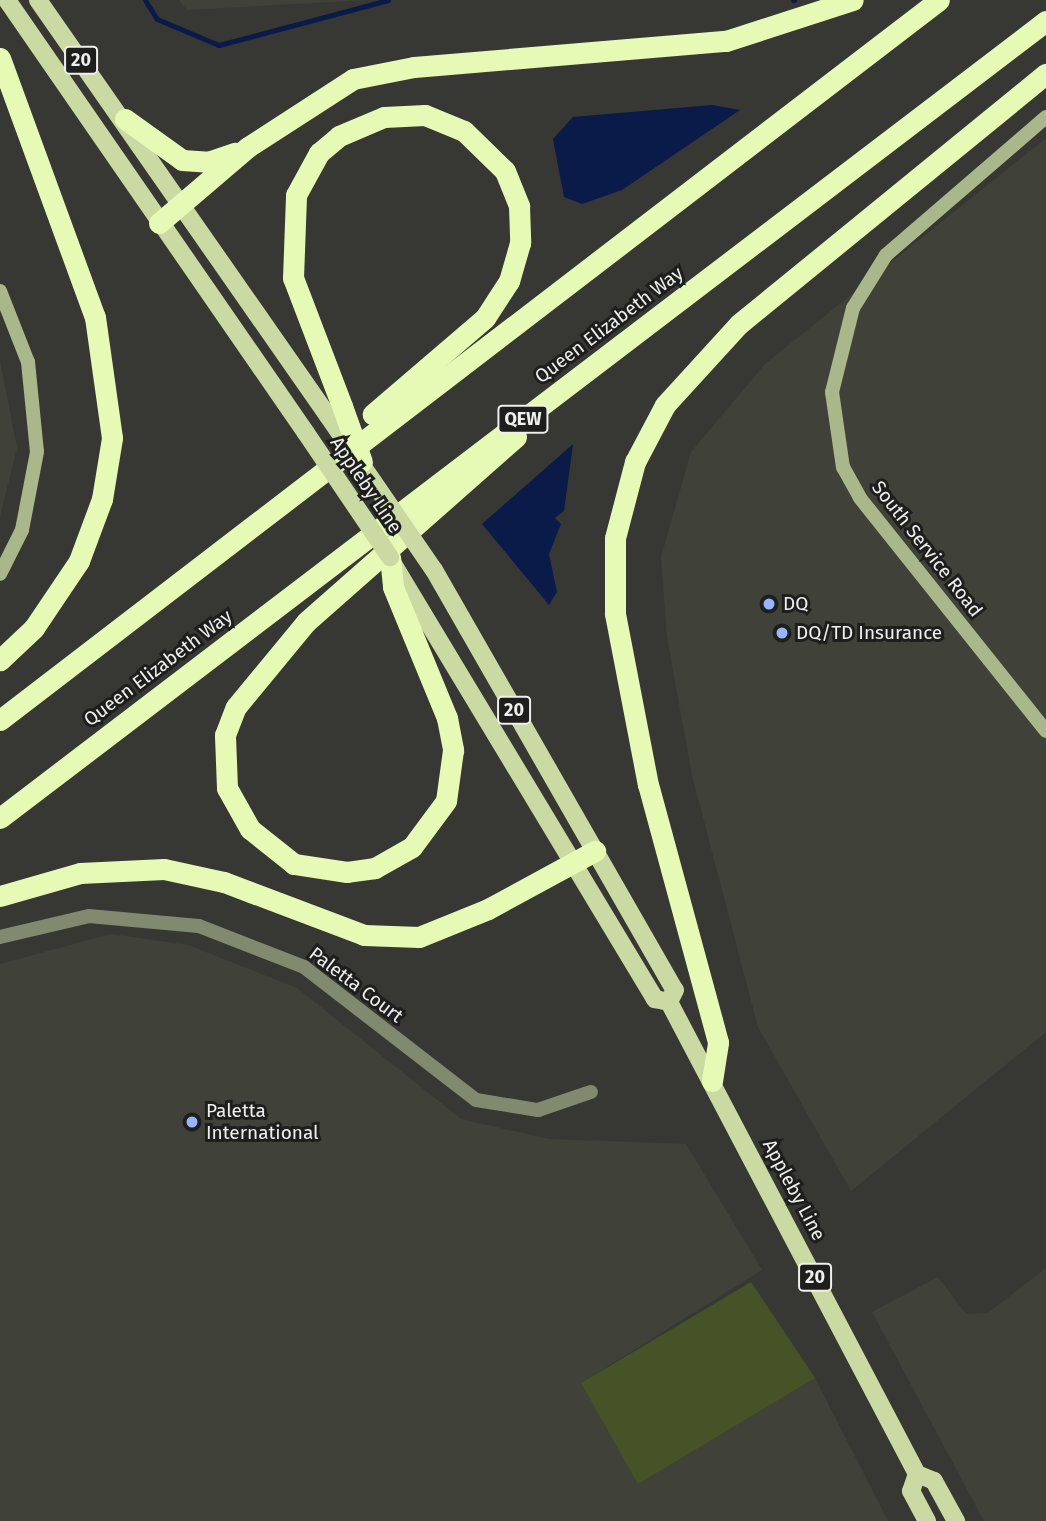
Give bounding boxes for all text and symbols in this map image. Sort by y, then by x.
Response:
road number: 20 [64,46,98,74]
street label: Queen Elizabeth Way [530,262,688,388]
road number: QEW [497,404,549,433]
street label: Appleby Line [325,433,407,537]
street label: South Service Road [867,477,987,621]
place label: DQ [783,593,808,615]
marker: DQ [761,596,777,612]
street label: Queen Elizabeth Way [79,605,237,731]
place label: DQ/TD Insurance [796,622,942,644]
marker: DQ/TD Insurance [774,625,790,641]
road number: 20 [496,696,532,724]
street label: Paletta Court [305,942,407,1028]
place label: Paletta International [206,1100,319,1144]
marker: Paletta International [184,1114,200,1130]
street label: Appleby Line [758,1136,830,1244]
road number: 20 [798,1262,832,1292]

